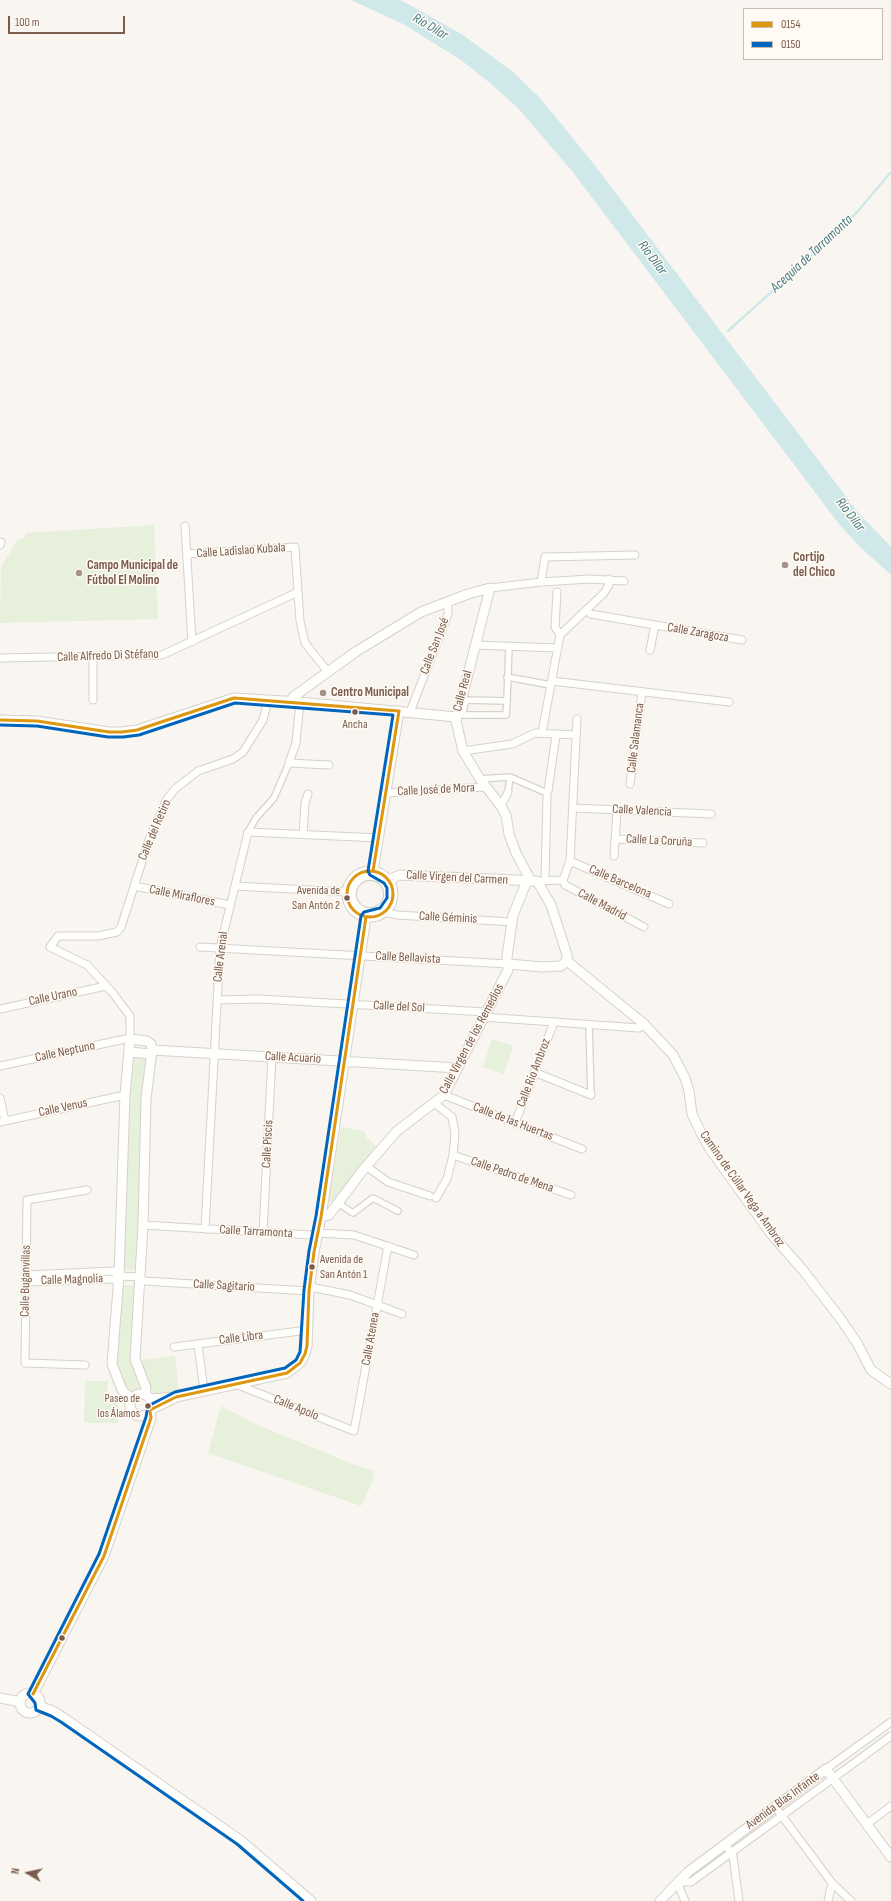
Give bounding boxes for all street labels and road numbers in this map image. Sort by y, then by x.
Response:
street label: Calle Ladislao Kubala [196,540,286,562]
street label: Calle San José [417,615,453,677]
street label: Calle Zaragoza [666,620,730,646]
street label: Calle Alfredo Di Stéfano [57,646,159,666]
street label: Calle Real [450,669,476,713]
street label: Calle Salamanca [624,702,648,774]
street label: Calle José de Mora [397,780,475,800]
street label: Calle del Retiro [135,797,175,863]
street label: Calle Valencia [612,802,672,820]
street label: Calle La Coruña [625,831,693,851]
street label: Calle Barcelona [586,862,654,902]
street label: Calle Virgen del Carmen [406,868,508,888]
street label: Calle Miraflores [148,882,216,910]
street label: Calle Madrid [575,886,629,924]
street label: Calle Géminis [418,909,478,927]
street label: Calle Arenal [210,931,232,983]
street label: Calle Bellavista [375,949,441,967]
street label: Calle Virgen de los Remedios [436,981,508,1097]
street label: Calle Urano [27,984,79,1010]
street label: Calle del Sol [373,998,425,1016]
street label: Calle Río Ambroz [514,1037,554,1109]
street label: Calle Neptuno [34,1038,96,1066]
street label: Calle Acuario [265,1049,321,1067]
street label: Calle Venus [37,1095,89,1121]
street label: Calle de las Huertas [471,1100,555,1144]
street label: Calle Piscis [259,1120,277,1168]
street label: Camino de Cúllar Vega a Ambroz [696,1128,788,1250]
street label: Calle Pedro de Mena [469,1154,555,1196]
street label: Calle Tarramonta [219,1222,293,1242]
street label: Calle Buganvillas [18,1245,34,1317]
street label: Calle Magnolia [41,1271,103,1289]
street label: Calle Sagitario [193,1277,255,1295]
street label: Calle Atenea [359,1311,383,1367]
street label: Calle Libra [218,1328,264,1348]
street label: Calle Apolo [271,1392,321,1424]
street label: Avenida Blas Infante [743,1769,823,1833]

